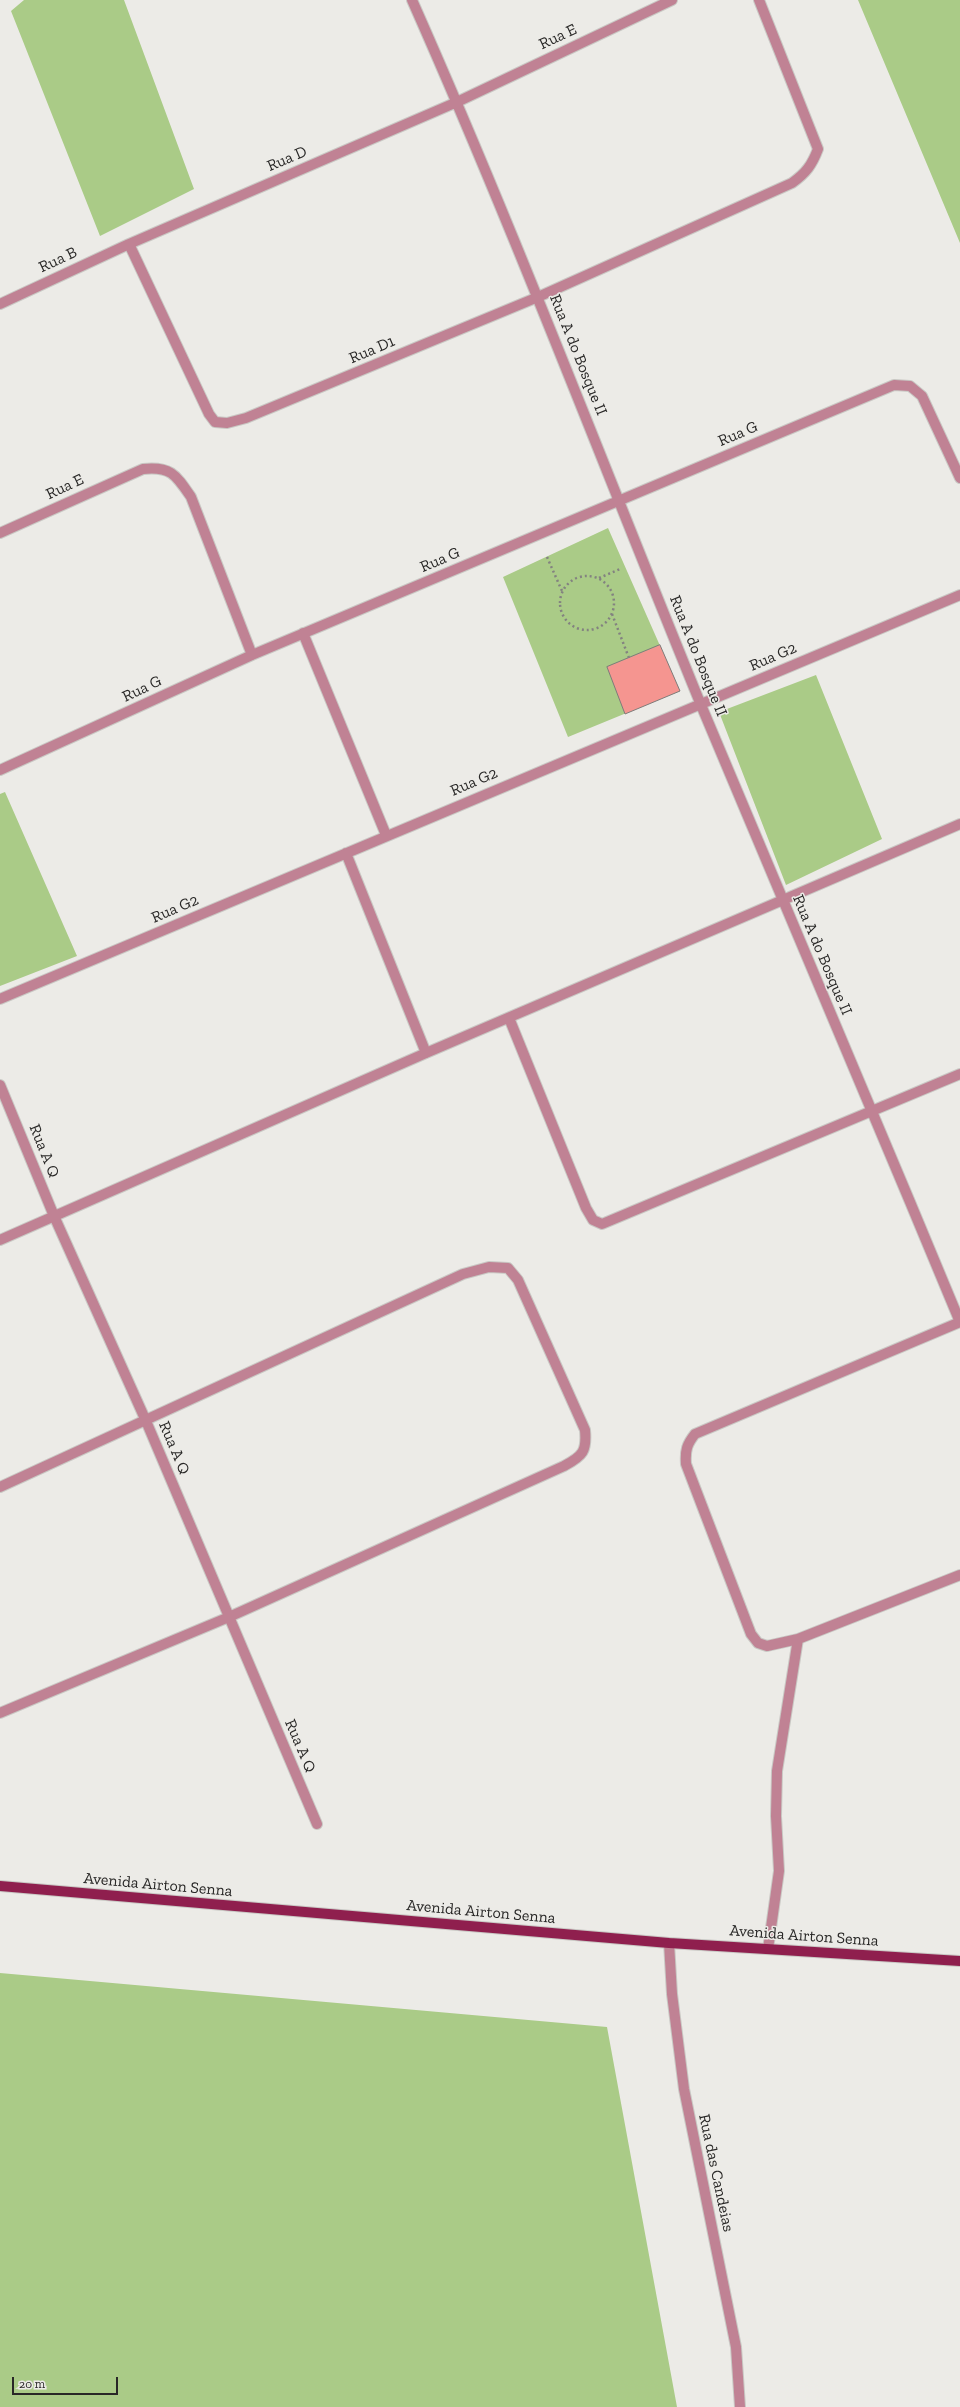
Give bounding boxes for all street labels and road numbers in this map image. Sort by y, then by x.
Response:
street label: Rua E [536,20,580,54]
street label: Rua D [264,142,310,176]
street label: Rua B [36,243,80,277]
street label: Rua A do Bosque II [545,292,611,418]
street label: Rua D1 [346,332,398,368]
street label: Rua G [715,417,761,451]
street label: Rua E [43,470,87,504]
street label: Rua G [417,543,463,577]
street label: Rua A do Bosque II [665,593,731,719]
street label: Rua G2 [746,638,800,676]
street label: Rua G [119,672,165,706]
street label: Rua G2 [447,763,501,801]
street label: Rua G2 [148,890,202,928]
street label: Rua A do Bosque II [788,892,856,1018]
street label: Rua A Q [25,1121,63,1181]
street label: Rua A Q [154,1418,194,1478]
street label: Rua A Q [280,1716,320,1776]
street label: Avenida Airton Senna [83,1869,233,1901]
street label: Avenida Airton Senna [406,1896,556,1928]
street label: Avenida Airton Senna [729,1921,879,1951]
street label: Rua das Candeias [694,2112,738,2234]

